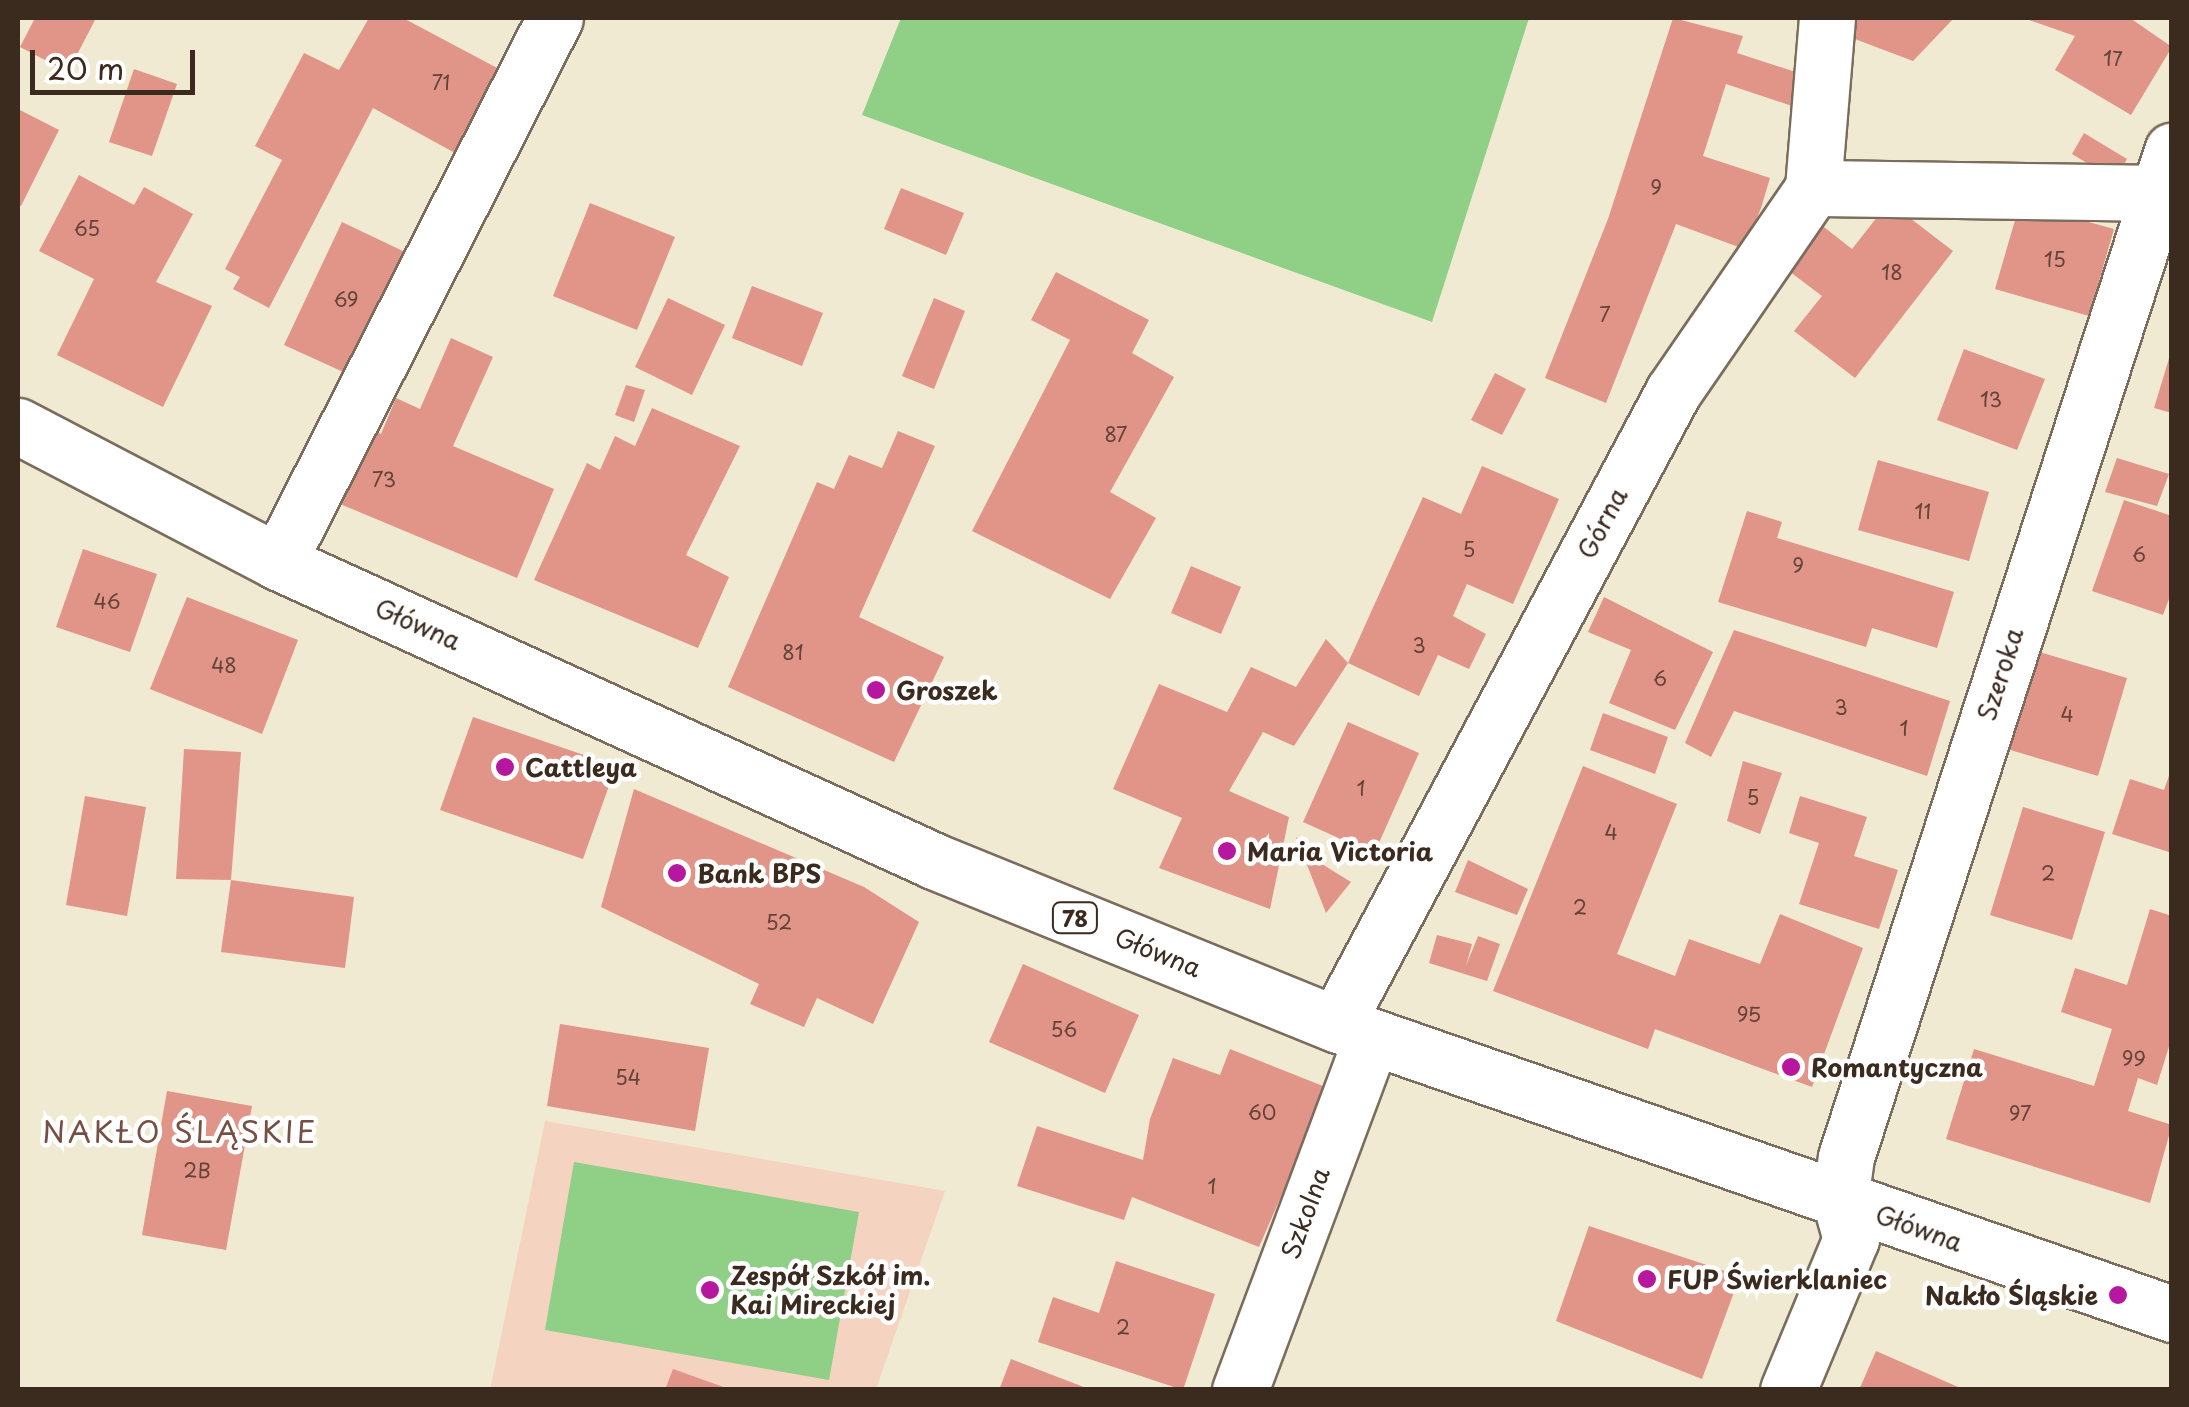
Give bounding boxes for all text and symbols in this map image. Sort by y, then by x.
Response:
scale bar [35,30,200,92]
text: 20 m [47,45,124,90]
house number: 17 [2103,46,2123,70]
house number: 71 [432,70,450,94]
house number: 9 [1650,175,1662,199]
house number: 65 [74,216,100,240]
house number: 15 [2044,247,2066,271]
house number: 18 [1881,260,1903,284]
house number: 69 [333,287,359,311]
house number: 7 [1599,302,1611,326]
house number: 13 [1980,387,2002,411]
house number: 87 [1105,422,1127,446]
house number: 73 [372,467,396,491]
street label: Górna [1571,482,1633,564]
house number: 11 [1915,499,1931,523]
house number: 5 [1463,537,1475,561]
house number: 6 [2132,542,2146,566]
house number: 9 [1792,553,1804,577]
house number: 46 [93,589,121,613]
street label: Główna [371,592,465,656]
street label: Szeroka [1971,624,2029,724]
house number: 3 [1412,633,1426,657]
house number: 81 [782,640,804,664]
house number: 48 [211,653,237,677]
house number: 6 [1653,666,1667,690]
place label: Groszek [896,675,998,705]
marker: Groszek [865,679,887,701]
house number: 3 [1834,695,1848,719]
house number: 4 [2060,702,2074,726]
house number: 1 [1900,716,1908,740]
place label: Cattleya [525,752,637,782]
marker: Cattleya [494,756,516,778]
house number: 1 [1357,776,1365,800]
house number: 5 [1747,785,1759,809]
house number: 4 [1604,820,1618,844]
place label: Maria Victoria [1247,836,1435,866]
marker: Maria Victoria [1216,840,1238,862]
place label: Bank BPS [697,858,821,888]
house number: 2 [2041,861,2055,885]
marker: Bank BPS [666,862,688,884]
house number: 2 [1573,895,1587,919]
road number: 78 [1050,901,1100,935]
house number: 52 [766,910,792,934]
street label: Główna [1110,921,1206,983]
house number: 95 [1737,1002,1761,1026]
house number: 56 [1051,1017,1077,1041]
house number: 99 [2122,1046,2146,1070]
place label: Romantyczna [1811,1052,1983,1082]
marker: Romantyczna [1780,1056,1802,1078]
house number: 54 [615,1065,641,1089]
house number: 60 [1248,1100,1276,1124]
house number: 97 [2009,1101,2031,1125]
district label: NAKŁO ŚLĄSKIE [43,1113,317,1149]
house number: 2B [183,1158,211,1182]
street label: Szkolna [1275,1163,1335,1263]
house number: 1 [1208,1174,1216,1198]
street label: Główna [1871,1198,1967,1258]
place label: Zespół Szkół im. Kai Mireckiej [730,1261,932,1320]
place label: FUP Świerklaniec [1667,1264,1885,1294]
marker: FUP Świerklaniec [1636,1268,1658,1290]
marker: Zespół Szkół im. Kai Mireckiej [699,1279,721,1301]
place label: Nakło Śląskie [1924,1280,2098,1310]
marker: Nakło Śląskie [2107,1284,2129,1306]
house number: 2 [1116,1315,1130,1339]

